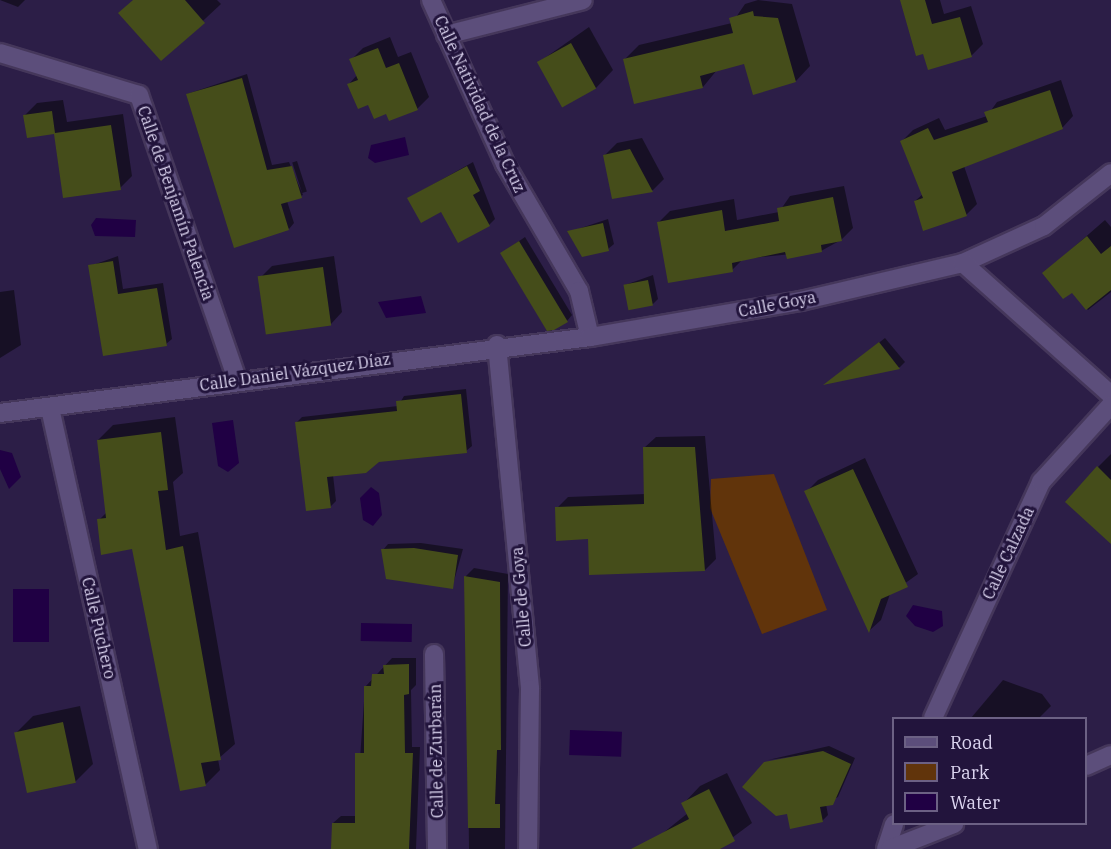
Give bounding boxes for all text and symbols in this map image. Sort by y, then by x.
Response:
street label: Calle Natividad de la Cruz [431,13,529,195]
street label: Calle de Benjamín Palencia [134,103,218,303]
street label: Calle Goya [737,287,817,321]
street label: Calle Daniel Vázquez Díaz [198,349,392,395]
street label: Calle Calzada [978,504,1038,602]
street label: Calle de Goya [507,546,535,648]
street label: Calle Puchero [78,575,120,681]
street label: Calle de Zurbarán [425,684,447,818]
legend [892,717,1087,825]
text: Road [950,731,993,754]
text: Park [950,761,989,784]
text: Water [950,791,1000,814]

